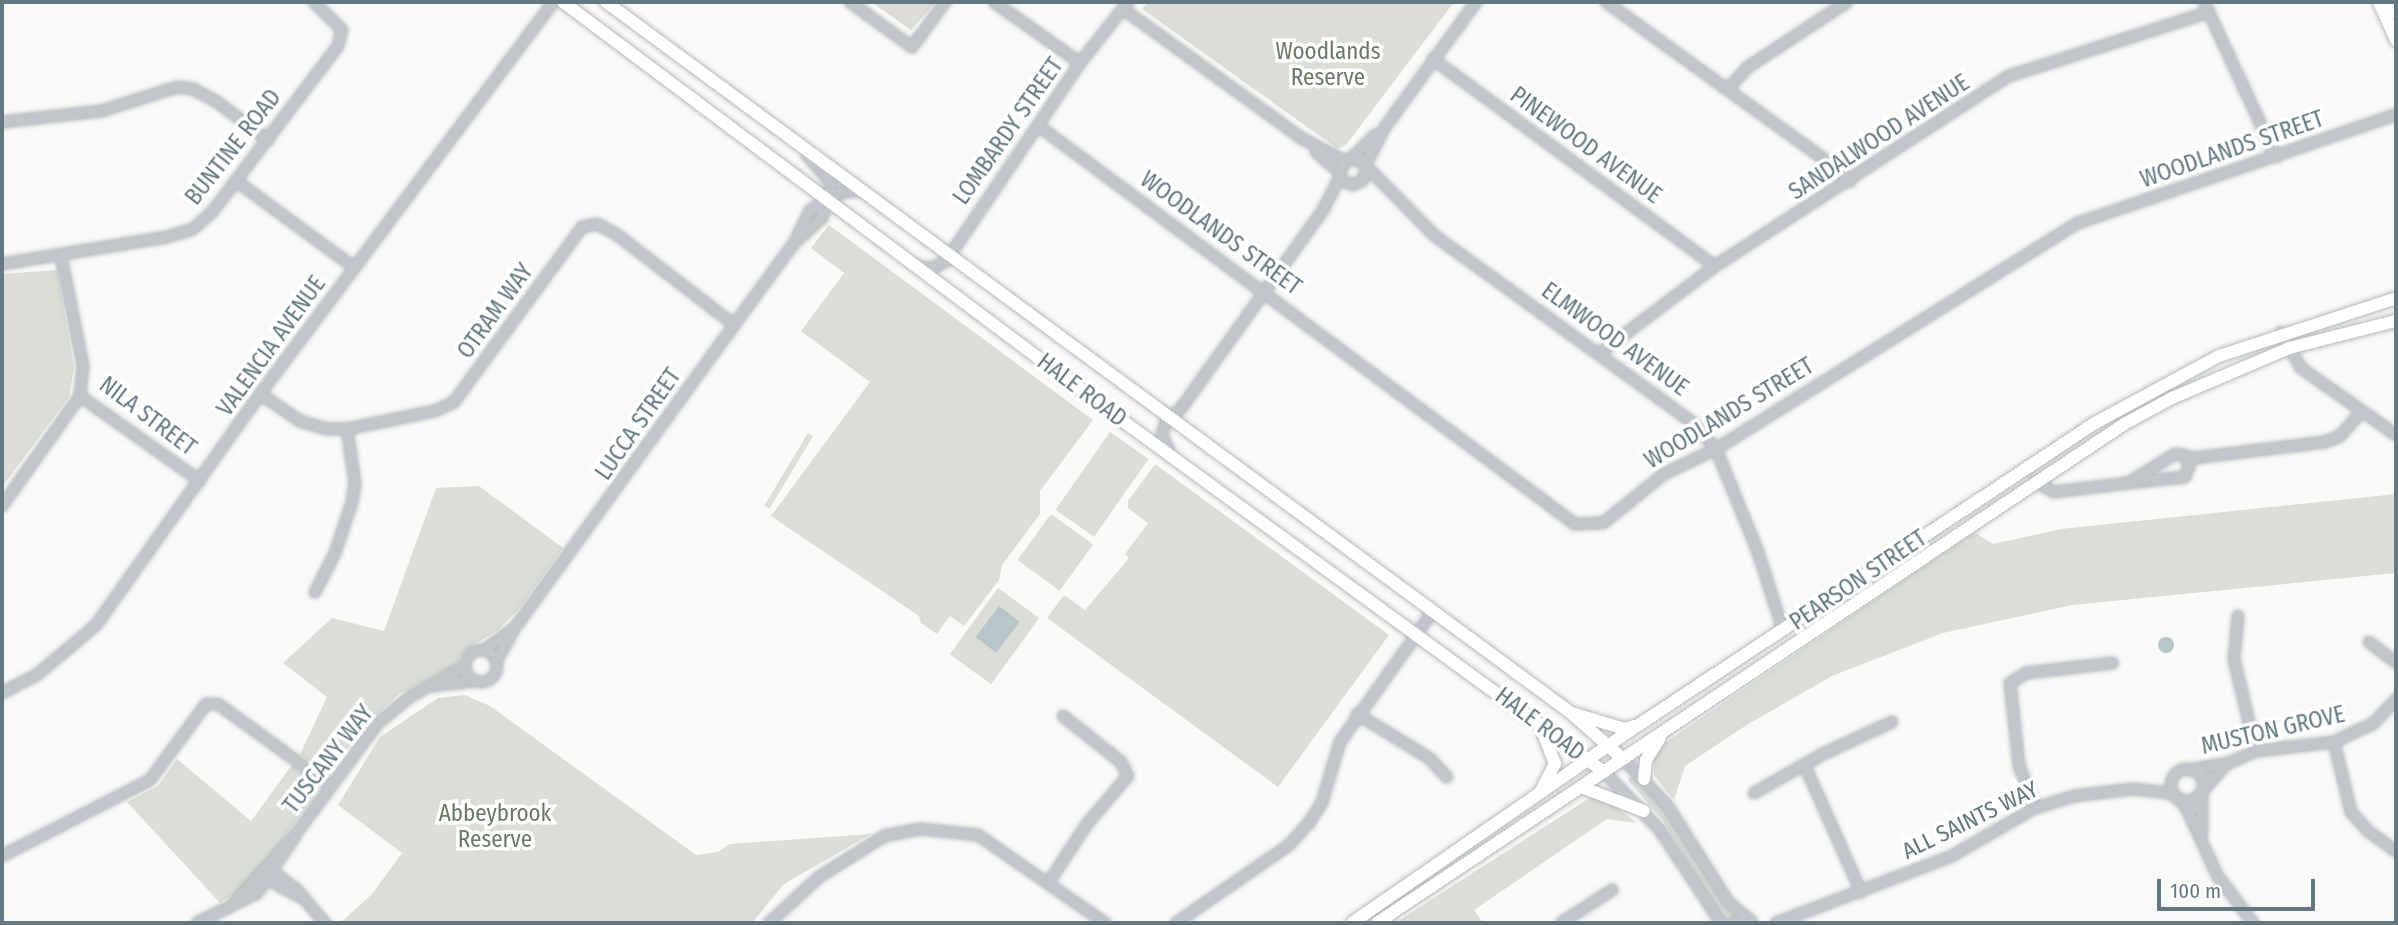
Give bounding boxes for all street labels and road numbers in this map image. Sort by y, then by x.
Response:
street label: LOMBARDY STREET [947,52,1069,210]
street label: SANDALWOOD AVENUE [1784,68,1974,206]
street label: PINEWOOD AVENUE [1505,81,1667,209]
street label: BUNTINE ROAD [179,84,287,210]
street label: WOODLANDS STREET [2137,105,2327,193]
street label: WOODLANDS STREET [1135,165,1307,301]
street label: OTRAM WAY [451,258,539,364]
street label: VALENCIA AVENUE [211,271,331,421]
street label: ELMWOOD AVENUE [1536,277,1694,401]
street label: HALE ROAD [1032,348,1132,432]
street label: WOODLANDS STREET [1640,352,1818,474]
street label: LUCCA STREET [589,363,687,485]
street label: NILA STREET [94,371,202,461]
street label: PEARSON STREET [1784,524,1932,636]
street label: HALE ROAD [1490,682,1590,766]
street label: TUSCANY WAY [277,699,379,819]
street label: MUSTON GROVE [2198,700,2348,760]
street label: ALL SAINTS WAY [1897,775,2043,865]

